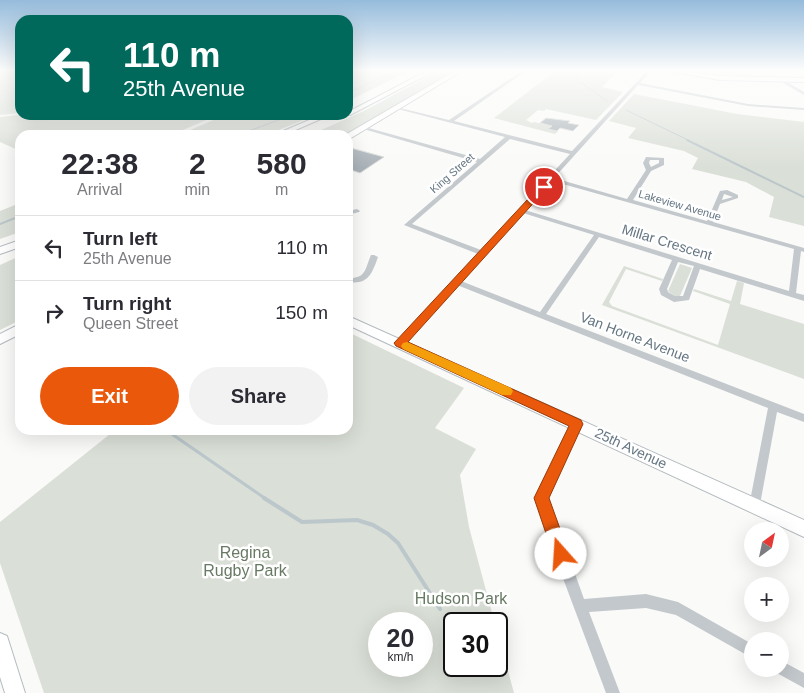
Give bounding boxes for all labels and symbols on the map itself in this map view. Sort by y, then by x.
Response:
street label: King Street [428,151,476,195]
pin [523,166,565,208]
street label: Lakeview Avenue [637,187,723,223]
street label: Millar Crescent [620,221,714,263]
street label: Van Horne Avenue [578,309,692,365]
street label: 25th Avenue [592,424,670,472]
north arrow [744,522,789,568]
position arrow [534,527,586,579]
park label: Regina Rugby Park [203,544,288,579]
park label: Hudson Park [415,590,508,607]
speed limit sign: 30 [443,612,508,677]

